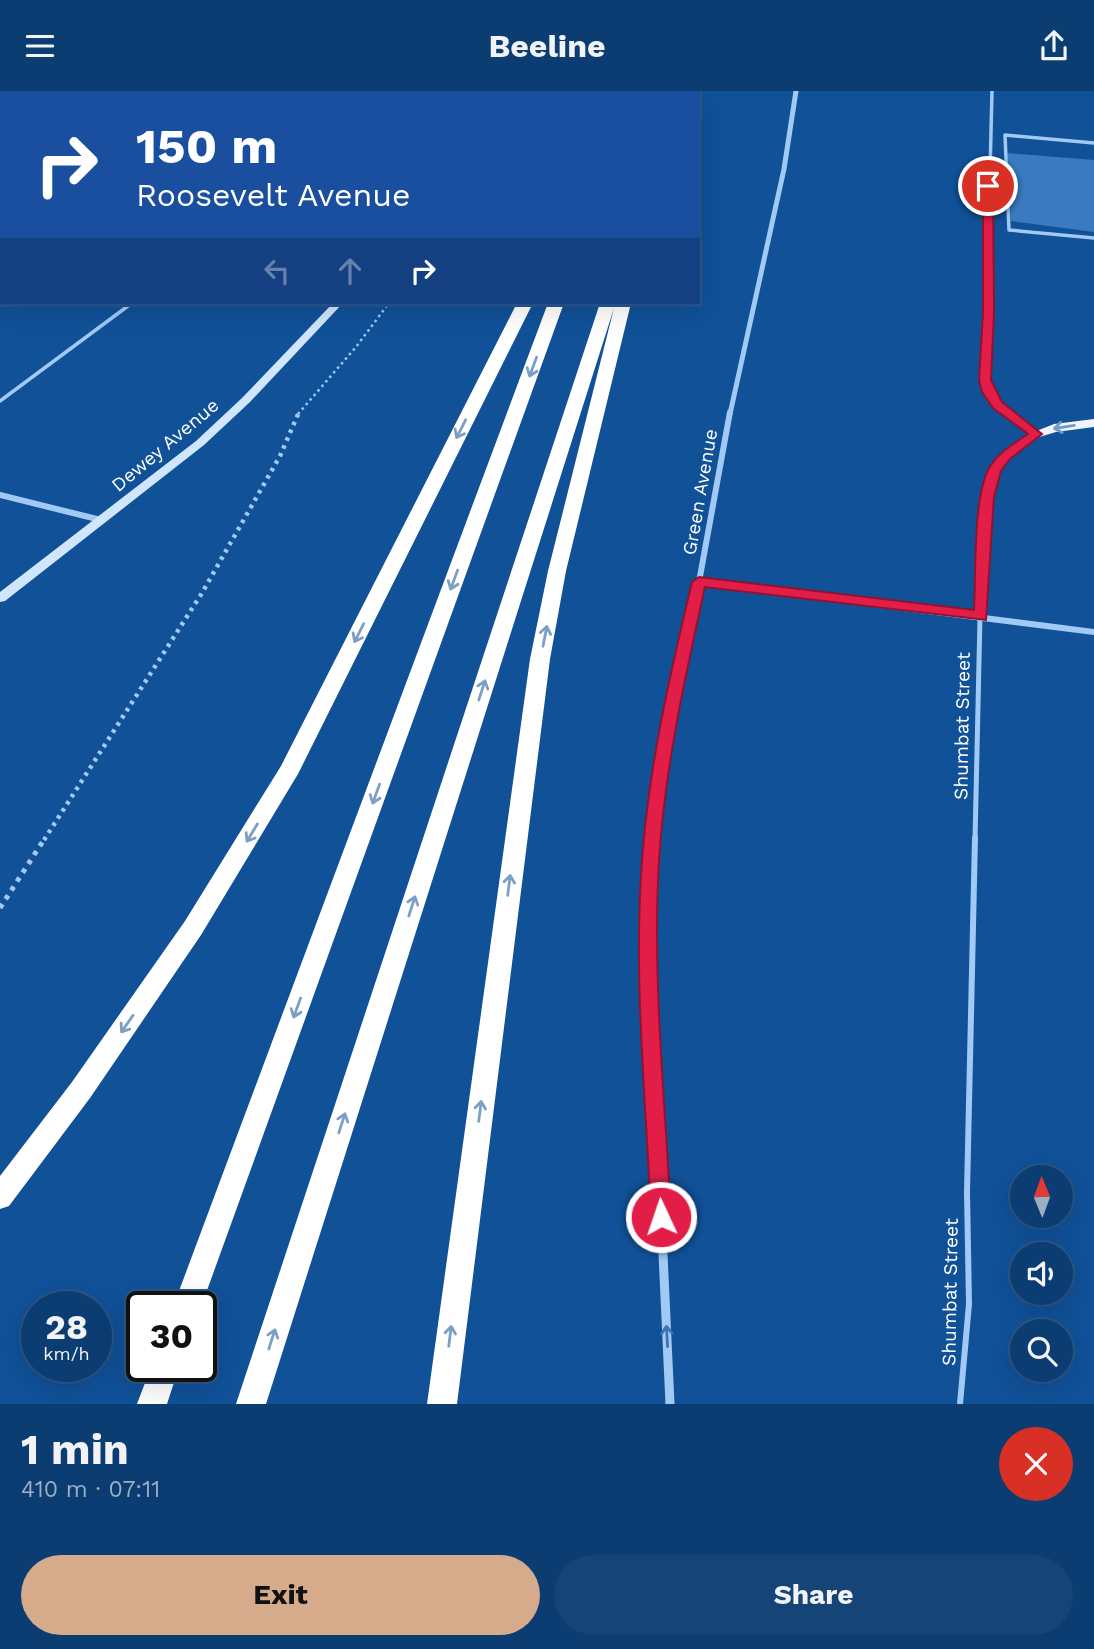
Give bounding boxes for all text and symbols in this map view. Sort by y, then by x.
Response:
icon: menu [21,27,59,65]
text: Beeline [488,27,606,65]
icon: share [1035,27,1073,65]
text: 150 m [136,117,277,175]
icon: right [21,119,112,210]
pin [958,156,1018,216]
icon: arrive [969,167,1007,205]
text: Roosevelt Avenue [136,176,411,214]
icon: left [258,252,296,290]
icon: ahead [331,252,369,290]
icon: right [404,252,442,290]
one-way arrow [525,355,538,377]
street label: Dewey Avenue [107,394,223,496]
one-way arrow [453,418,467,439]
one-way arrow [1054,421,1076,434]
street label: Green Avenue [678,427,722,557]
one-way arrow [447,569,459,591]
one-way arrow [351,622,365,643]
one-way arrow [539,625,552,648]
street label: Shumbat Street [949,652,975,800]
one-way arrow [477,679,490,701]
one-way arrow [369,782,381,804]
one-way arrow [245,823,259,843]
one-way arrow [502,874,515,897]
one-way arrow [407,896,420,918]
one-way arrow [290,996,303,1018]
one-way arrow [120,1014,134,1033]
one-way arrow [473,1100,486,1123]
one-way arrow [337,1112,350,1134]
north arrow [1010,1165,1073,1229]
map controls [1010,1165,1073,1382]
position arrow [624,1180,698,1254]
street label: Shumbat Street [937,1218,963,1366]
button: sound [1010,1242,1073,1305]
speed limit sign: 30 [126,1291,217,1382]
text: 28 [45,1306,88,1348]
button: search [1010,1319,1073,1382]
one-way arrow [444,1325,457,1348]
one-way arrow [660,1325,673,1348]
one-way arrow [267,1328,280,1350]
text: km/h [43,1343,90,1364]
text: 1 min [21,1425,129,1474]
button: close [999,1427,1073,1501]
text: 410 m · 07:11 [21,1476,160,1503]
button: Exit [21,1555,540,1635]
button: Share [554,1555,1073,1635]

